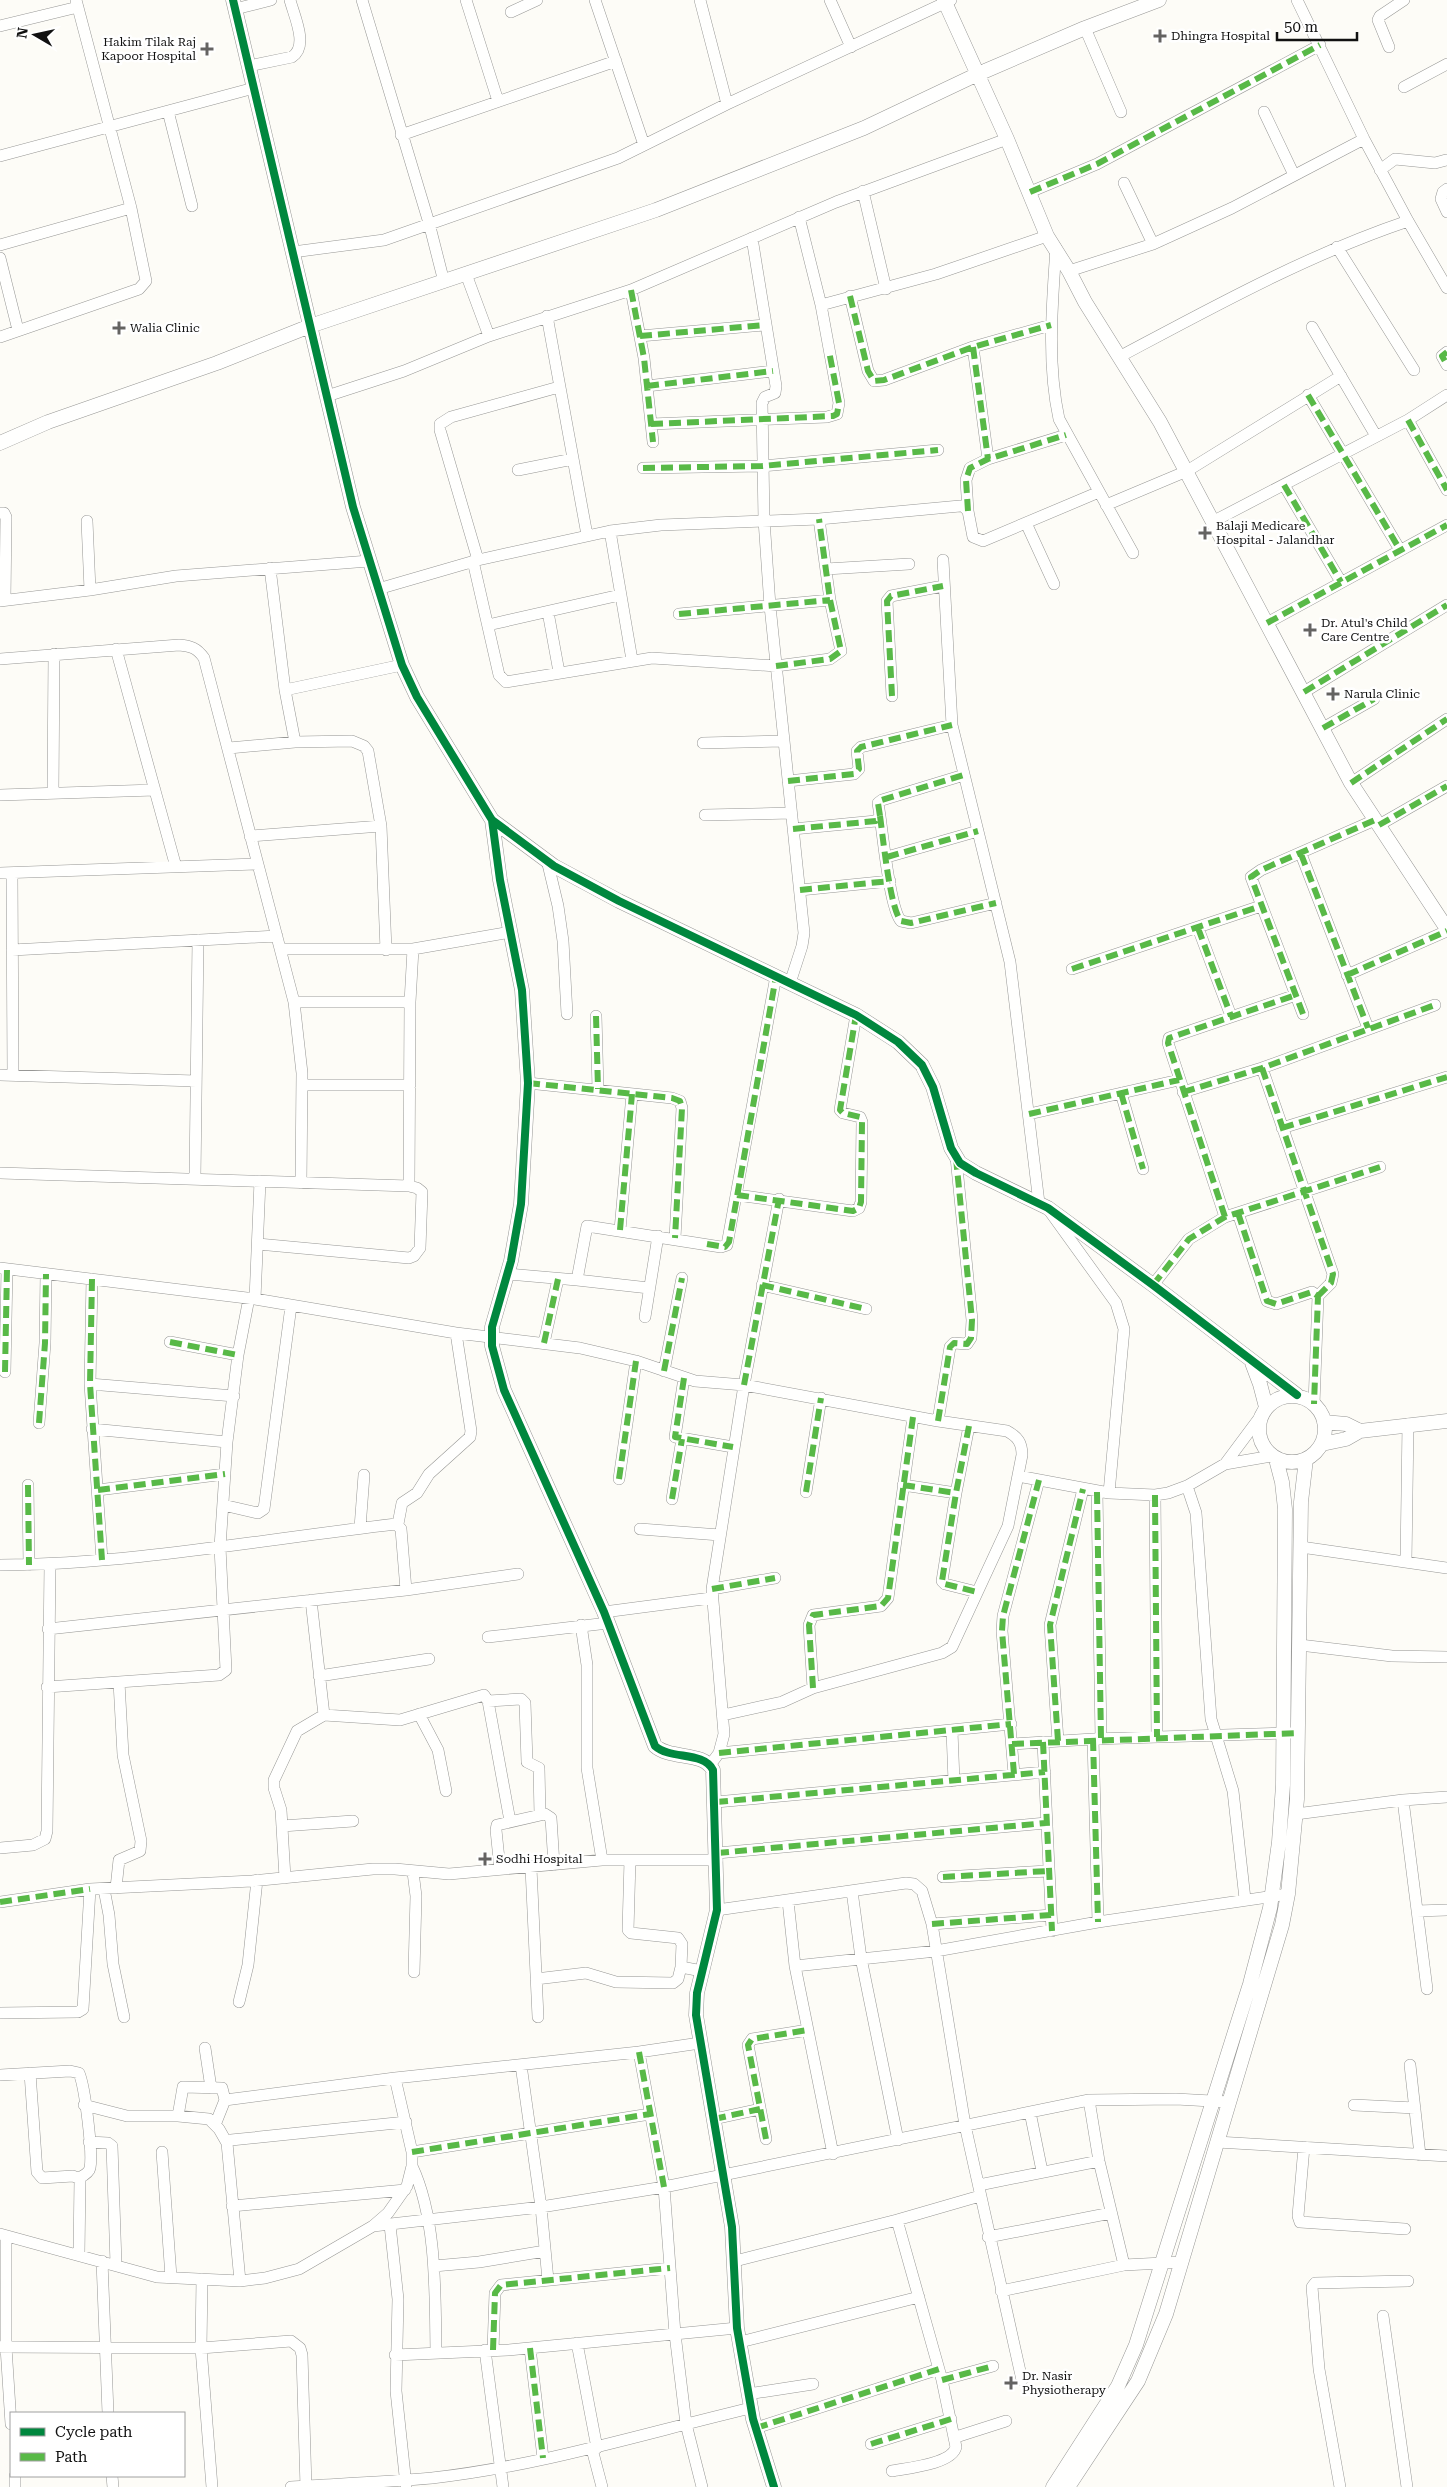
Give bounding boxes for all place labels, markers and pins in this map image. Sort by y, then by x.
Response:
marker: Dhingra Hospital [1153,29,1167,43]
place label: Dhingra Hospital [1171,29,1270,43]
place label: Hakim Tilak Raj Kapoor Hospital [101,35,196,63]
marker: Hakim Tilak Raj Kapoor Hospital [200,42,214,56]
marker: Walia Clinic [112,321,126,335]
place label: Walia Clinic [130,321,200,335]
place label: Balaji Medicare Hospital - Jalandhar [1216,519,1334,547]
marker: Balaji Medicare Hospital - Jalandhar [1198,526,1212,540]
place label: Dr. Atul's Child Care Centre [1321,616,1408,644]
marker: Dr. Atul's Child Care Centre [1303,623,1317,637]
marker: Narula Clinic [1326,687,1340,701]
place label: Narula Clinic [1344,687,1420,701]
marker: Sodhi Hospital [478,1852,492,1866]
place label: Sodhi Hospital [496,1852,583,1866]
place label: Dr. Nasir Physiotherapy [1022,2369,1107,2397]
marker: Dr. Nasir Physiotherapy [1004,2376,1018,2390]

